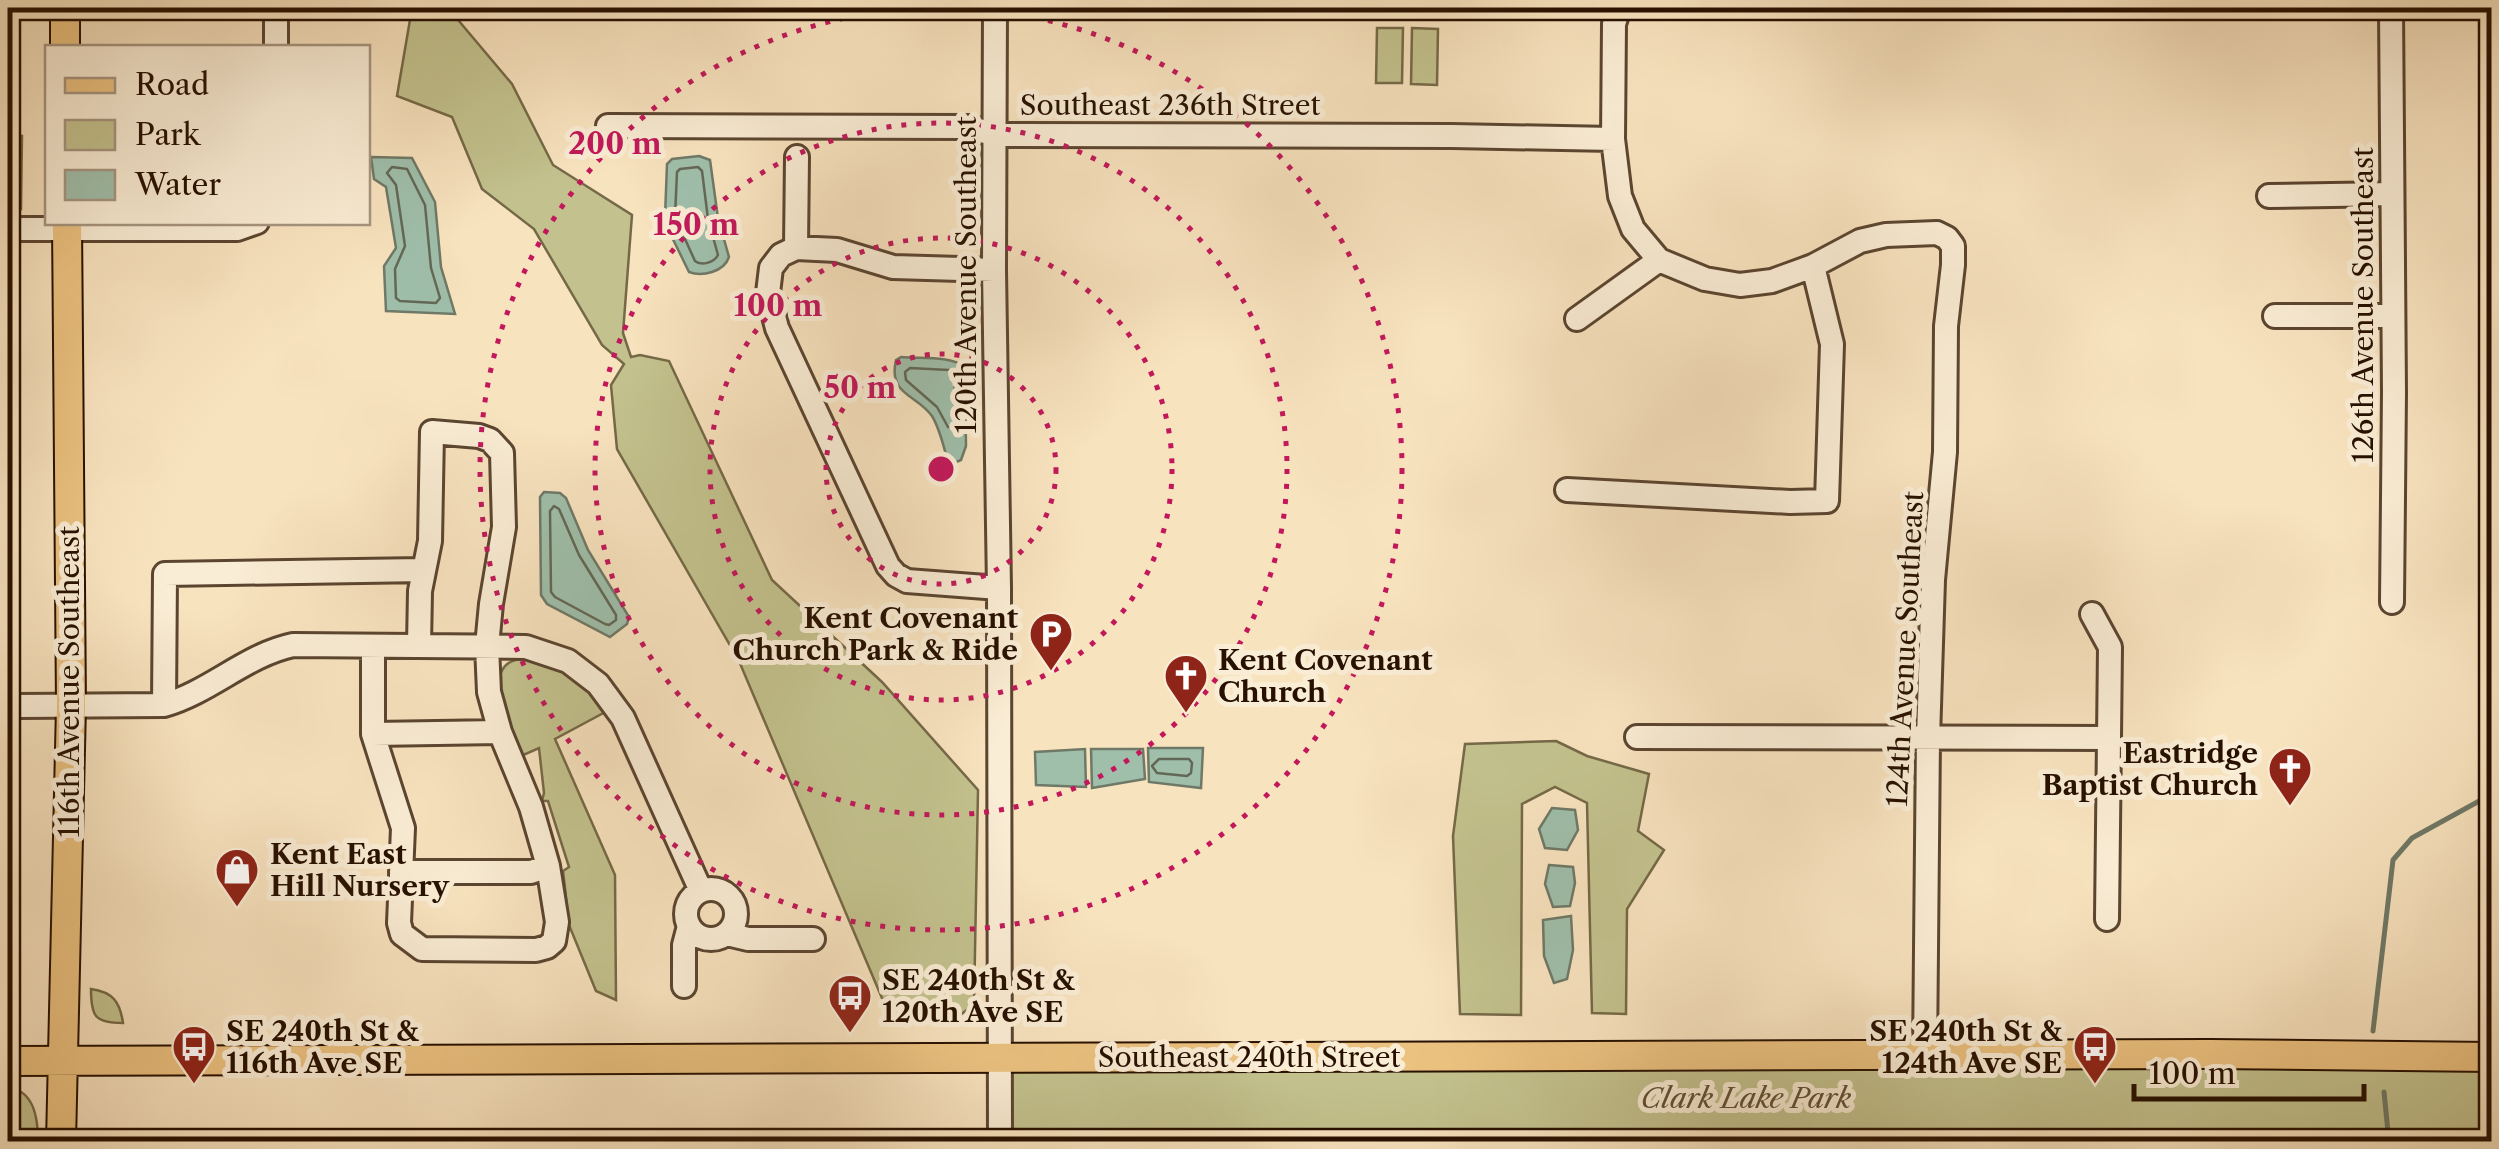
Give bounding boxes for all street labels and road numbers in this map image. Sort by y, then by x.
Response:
street label: Southeast 236th Street [1020,88,1320,122]
street label: 120th Avenue Southeast [949,116,983,434]
street label: 126th Avenue Southeast [2346,147,2380,463]
street label: 124th Avenue Southeast [1880,490,1930,808]
street label: 116th Avenue Southeast [52,526,86,838]
street label: Southeast 240th Street [1098,1040,1400,1074]

